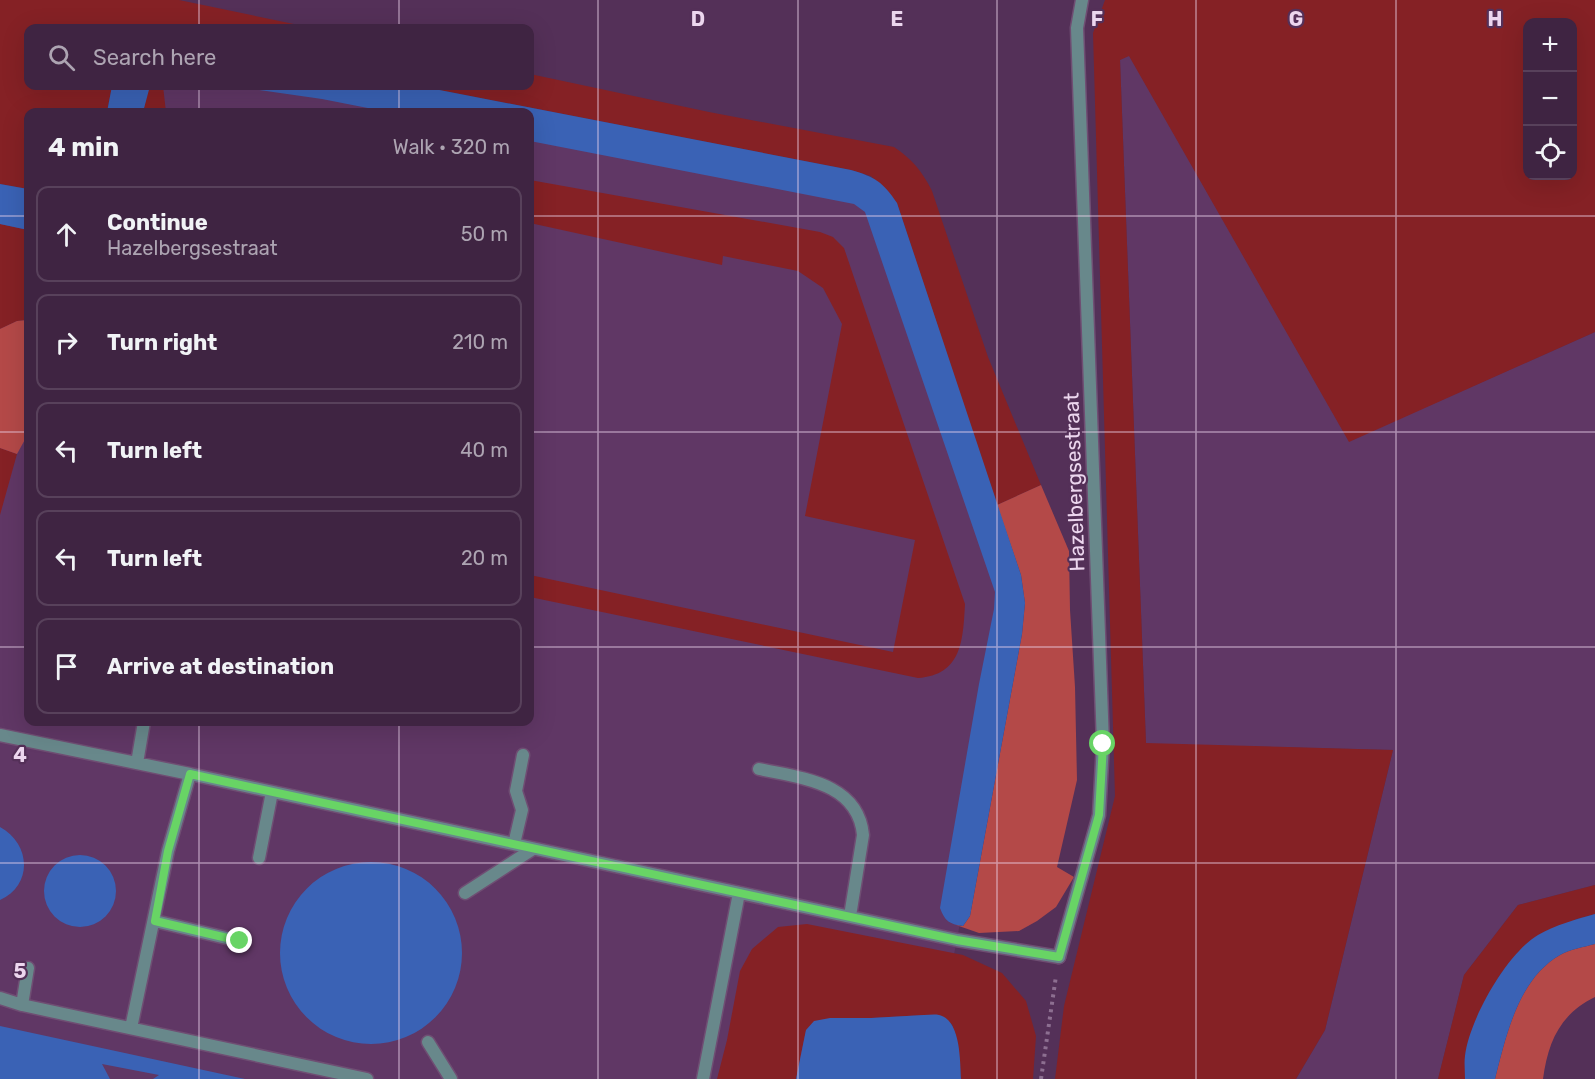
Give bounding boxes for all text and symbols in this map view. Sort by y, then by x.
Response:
text: D [691,7,705,31]
text: E [891,7,903,31]
text: F [1091,7,1103,31]
text: G [1289,7,1303,31]
text: H [1488,7,1502,31]
map controls [1523,18,1577,180]
button: + [1523,18,1577,72]
search box [24,24,534,90]
icon: search [45,41,78,74]
text: Search here [93,44,216,71]
button: − [1523,72,1577,126]
button: locate [1523,126,1577,180]
text: 4 min [48,132,119,163]
text: Walk · 320 m [393,135,510,159]
text: Continue [107,209,208,236]
icon: ahead [50,218,83,251]
text: 50 m [461,222,508,246]
text: Hazelbergsestraat [107,236,278,260]
icon: right [50,326,83,359]
text: Turn right [107,329,217,356]
text: 210 m [452,330,508,354]
street label: Hazelbergsestraat [1058,392,1090,572]
icon: left [50,434,83,467]
text: Turn left [107,437,202,464]
text: 40 m [460,438,508,462]
icon: left [50,542,83,575]
text: Turn left [107,545,202,572]
text: 20 m [461,546,508,570]
icon: arrive [50,650,83,683]
text: Arrive at destination [107,653,334,680]
route start [1089,730,1115,756]
text: 4 [13,743,27,767]
route end [226,927,252,953]
text: 5 [14,959,27,983]

